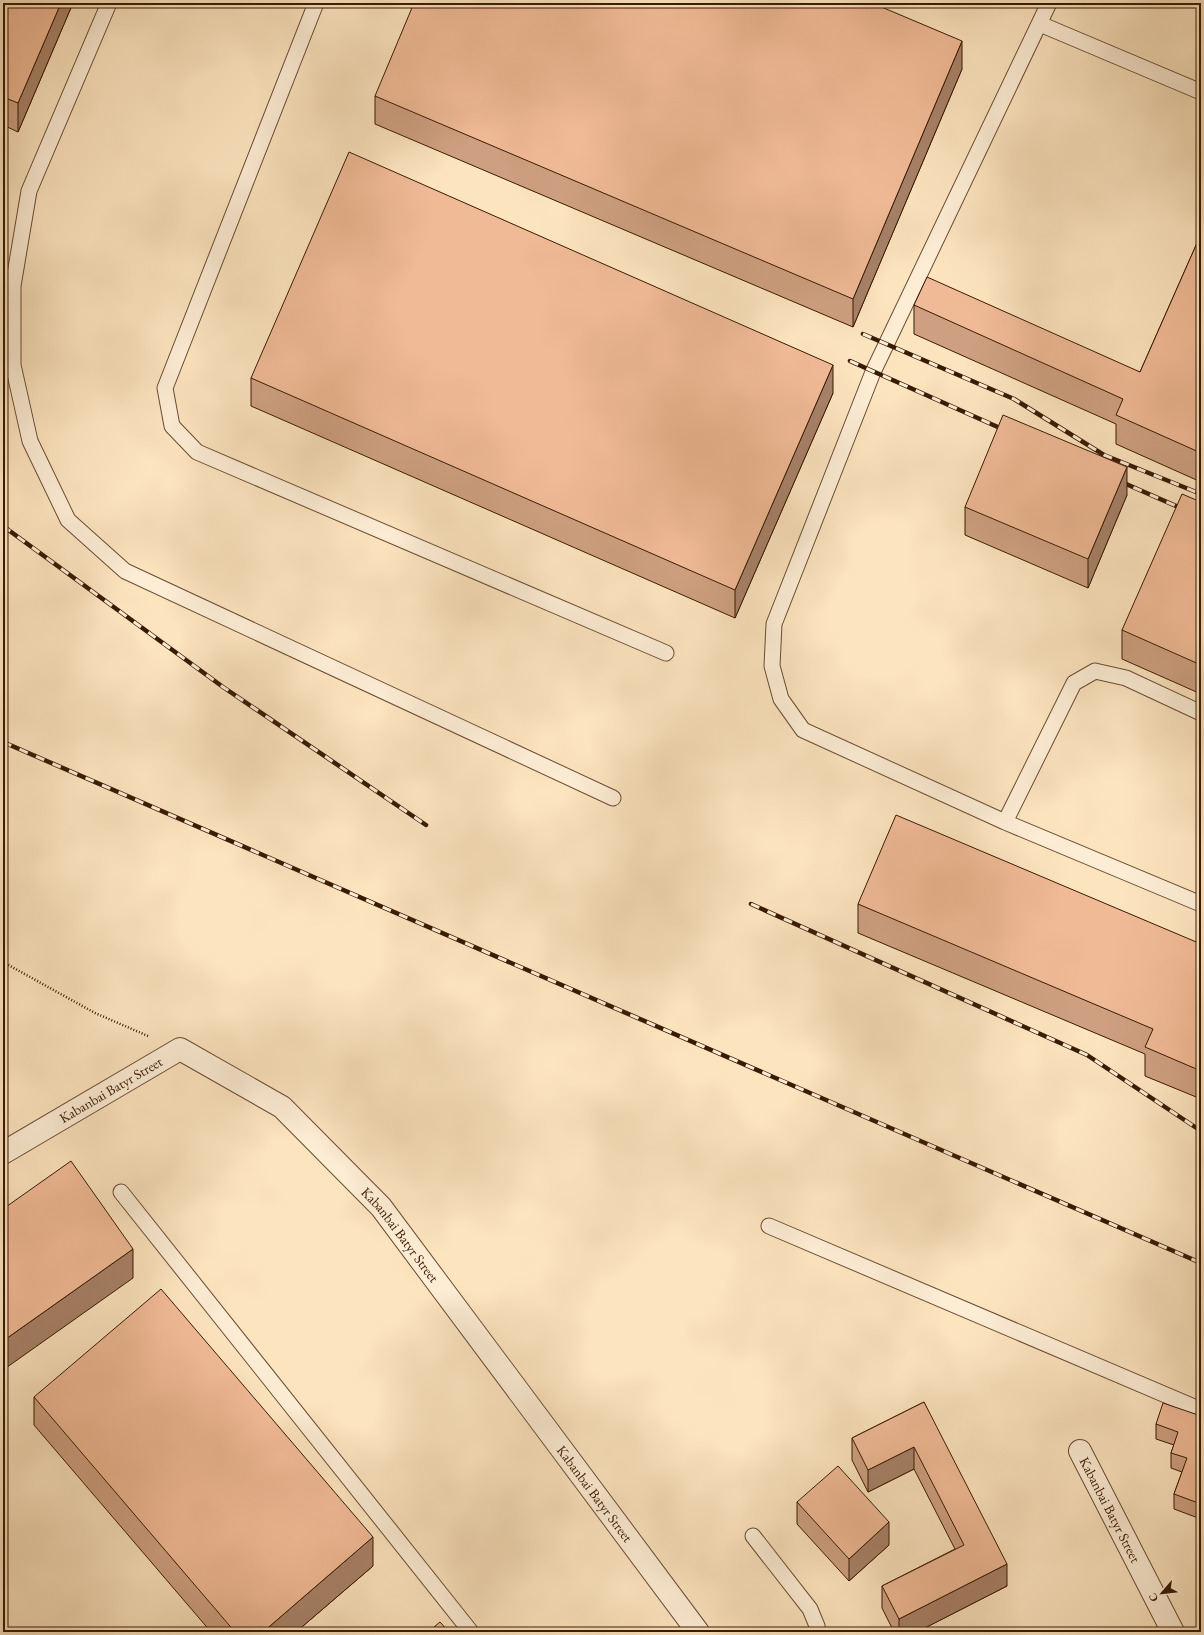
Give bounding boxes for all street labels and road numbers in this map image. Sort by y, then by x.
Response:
street label: Kabanbai Batyr Street [56,1052,166,1127]
street label: Kabanbai Batyr Street [357,1183,444,1287]
street label: Kabanbai Batyr Street [553,1442,637,1546]
street label: Kabanbai Batyr Street [1076,1454,1145,1566]

